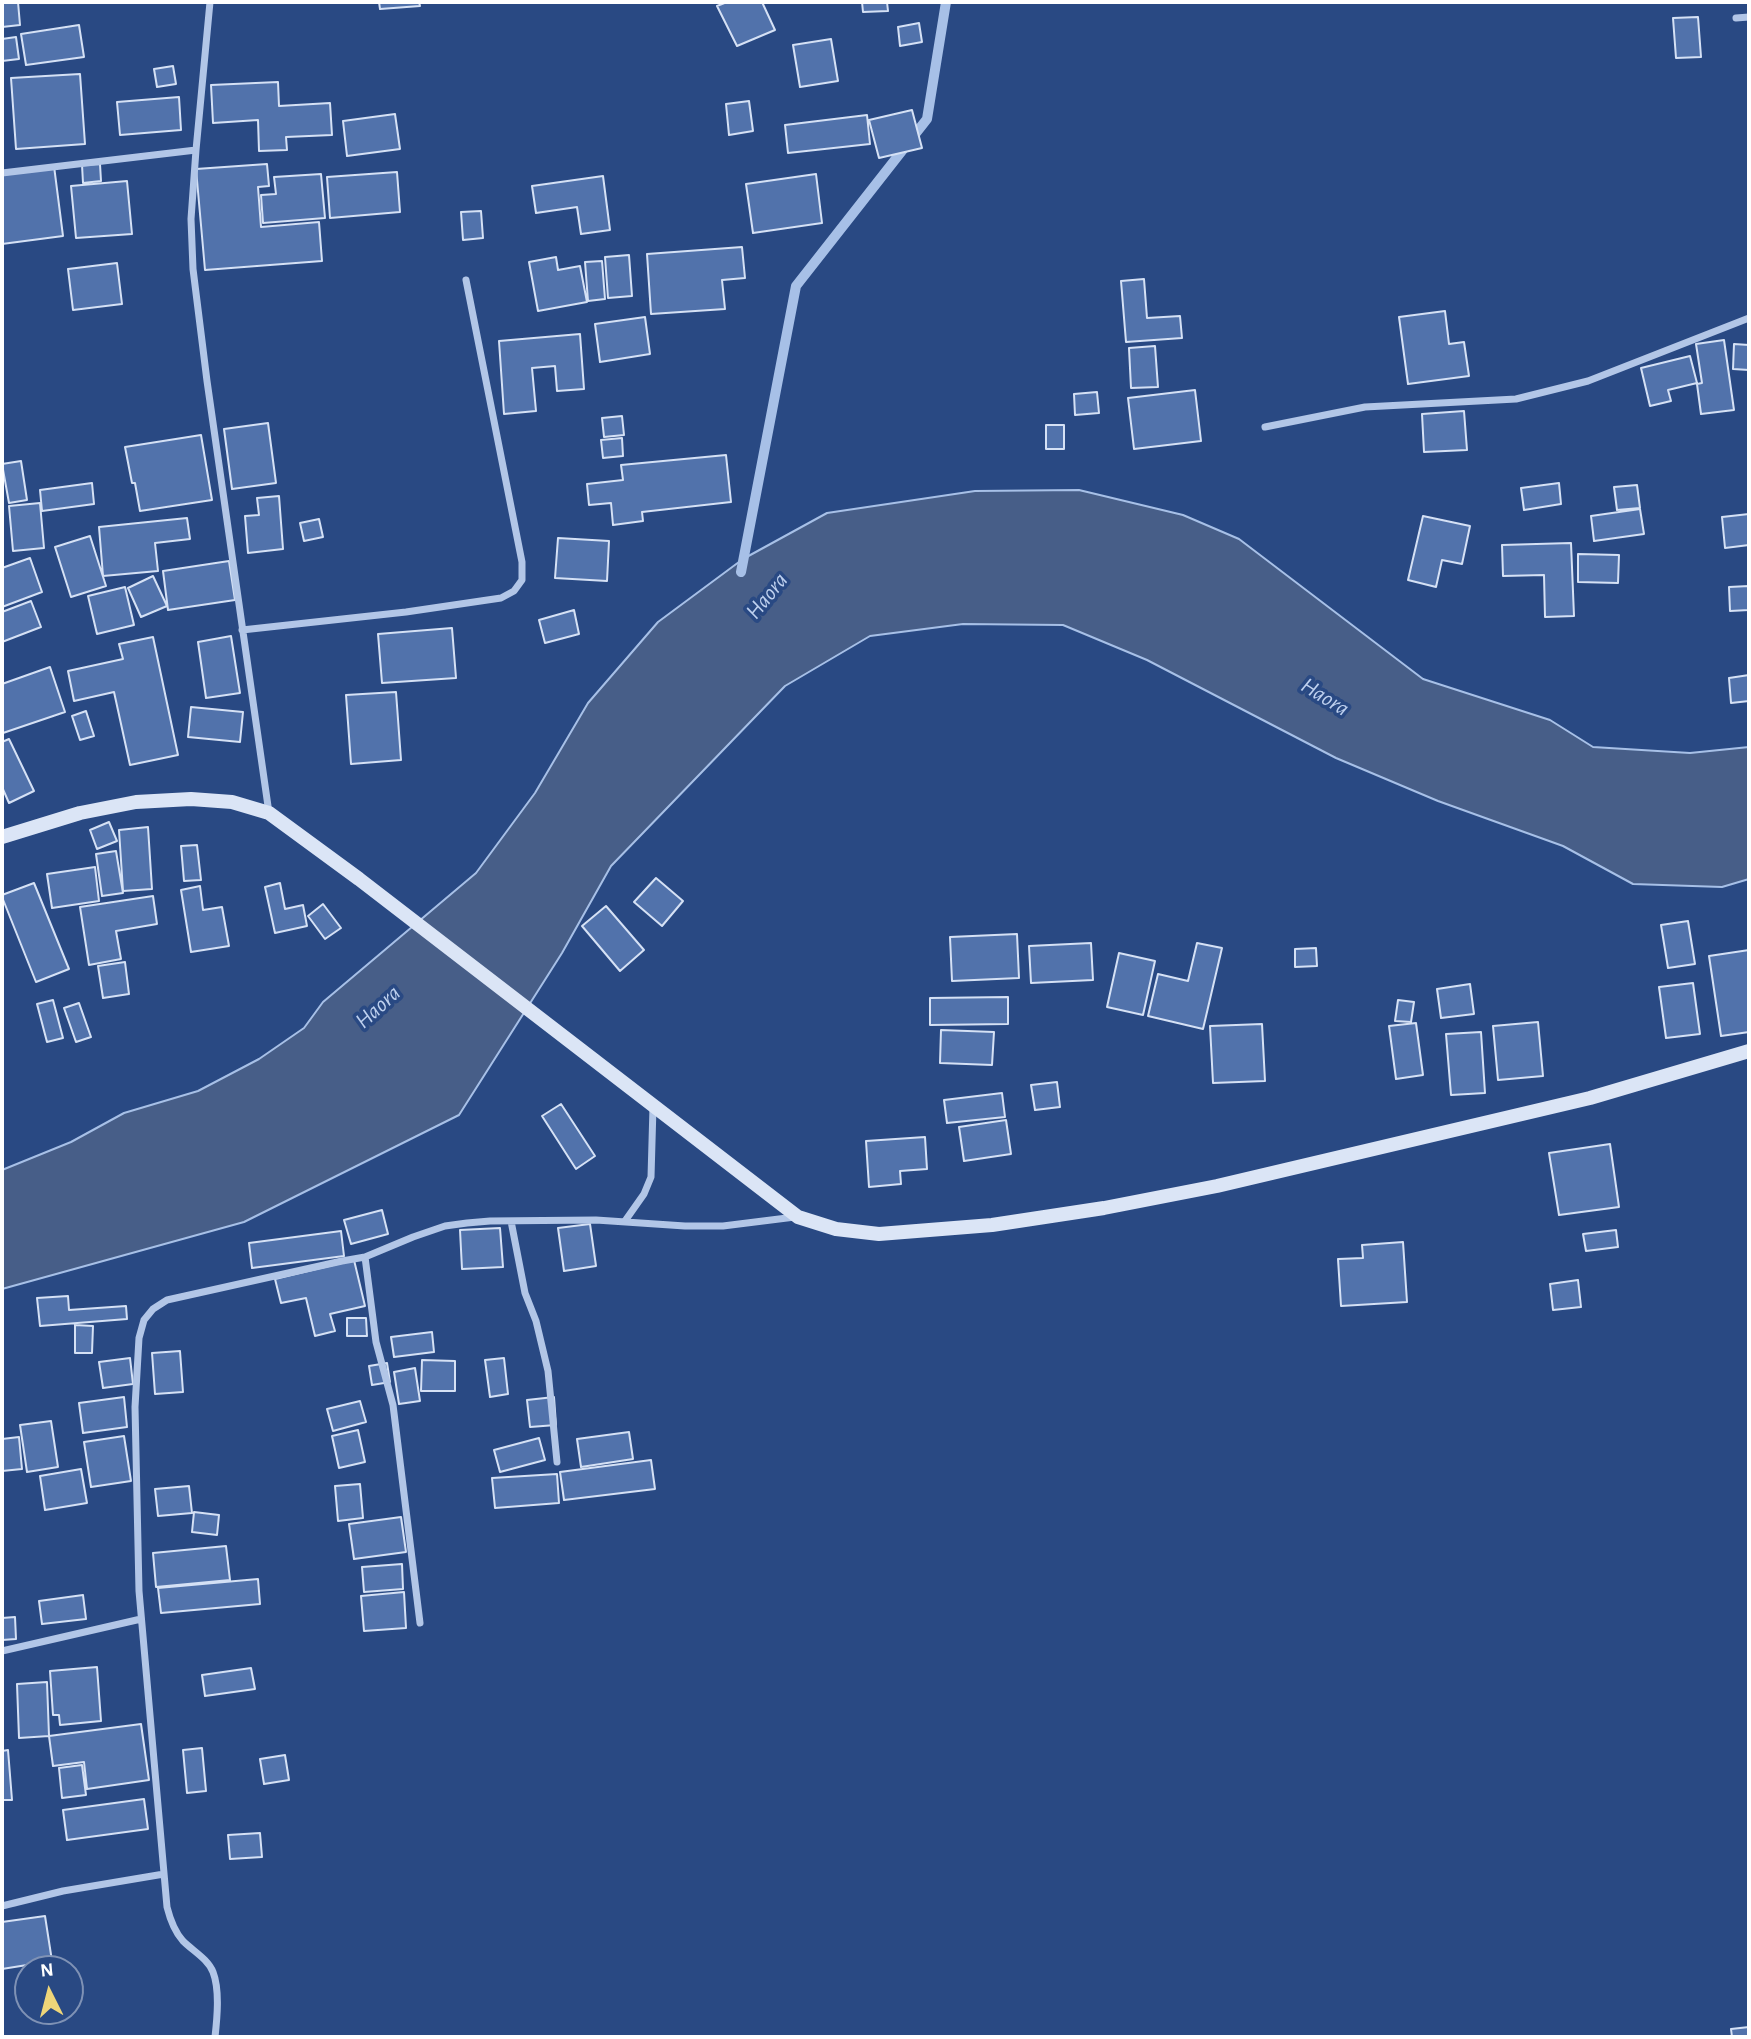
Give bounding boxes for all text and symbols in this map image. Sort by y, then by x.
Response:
water label: Haora [740,567,794,625]
water label: Haora [1296,672,1354,722]
water label: Haora [350,979,406,1035]
north arrow [14,1955,84,2025]
text: N [39,1960,55,1981]

